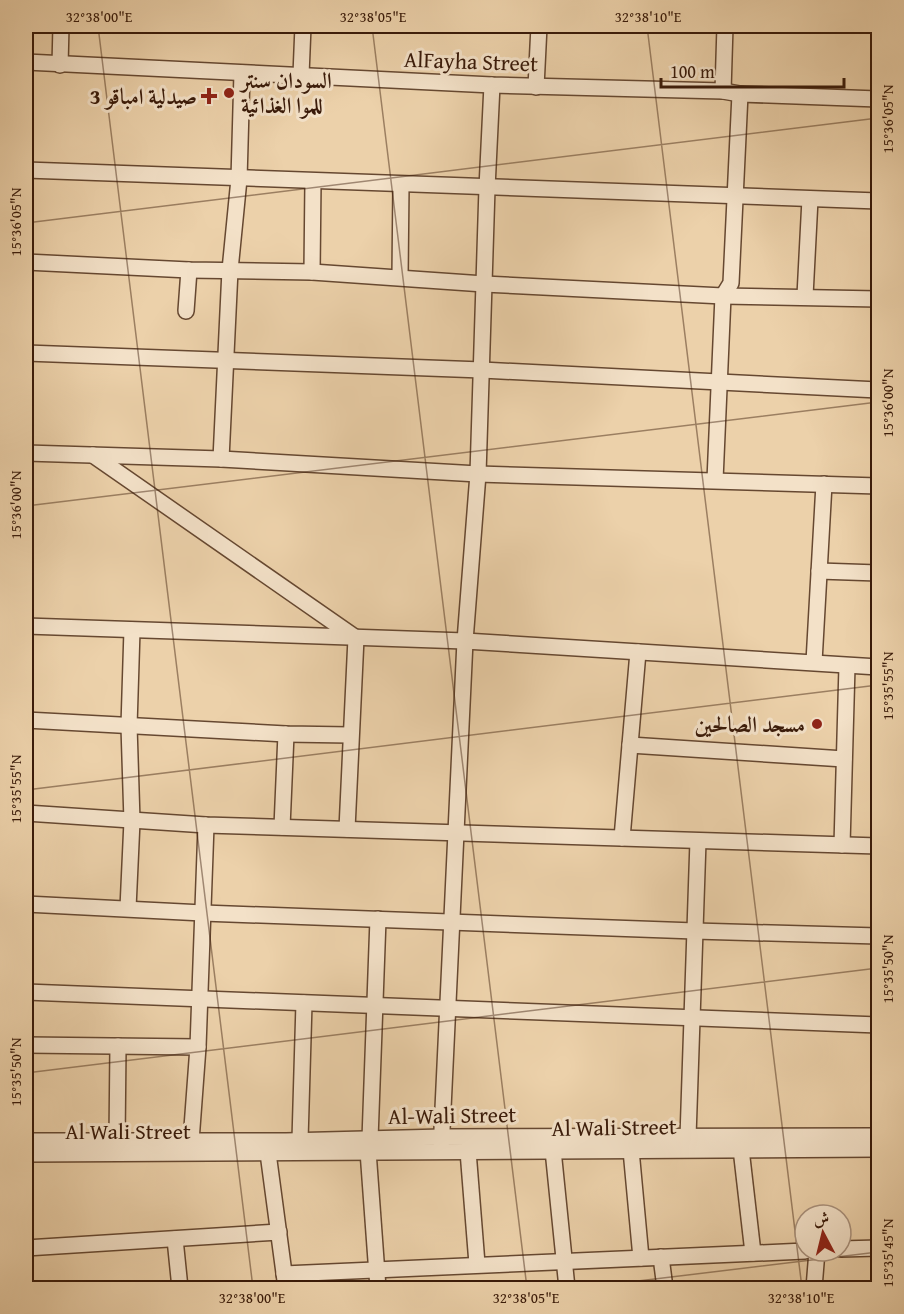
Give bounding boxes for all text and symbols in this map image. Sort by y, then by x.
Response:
text: 32°38'00"E [66,6,133,27]
text: 32°38'05"E [340,6,407,27]
text: 32°38'10"E [615,6,682,27]
street label: AlFayha Street [403,43,539,79]
scale bar [661,51,844,89]
text: 100 m [670,58,715,85]
place label: السودان سنتر للموا الغذائية [238,64,332,121]
place label: صيدلية امباقو 3 [89,80,197,112]
text: 15°36'05"N [877,84,898,153]
marker: السودان سنتر للموا الغذائية [222,86,236,100]
marker: صيدلية امباقو 3 [202,89,216,103]
text: 15°36'05"N [5,187,26,256]
text: 15°36'00"N [877,368,898,437]
text: 15°36'00"N [5,470,26,539]
text: 15°35'55"N [877,651,898,720]
place label: مسجد الصالحين [695,708,805,740]
marker: مسجد الصالحين [810,717,824,731]
text: 15°35'55"N [5,754,26,823]
text: 15°35'50"N [877,934,898,1003]
text: 15°35'50"N [5,1037,26,1106]
street label: Al-Wali Street [388,1098,517,1132]
street label: Al Wali Street [551,1110,677,1144]
street label: Al Wali Street [65,1115,191,1147]
north arrow [793,1203,853,1263]
text: ش [812,1205,831,1231]
text: 15°35'45"N [877,1218,898,1287]
text: 32°38'00"E [219,1287,286,1308]
text: 32°38'05"E [493,1287,560,1308]
text: 32°38'10"E [768,1287,835,1308]

